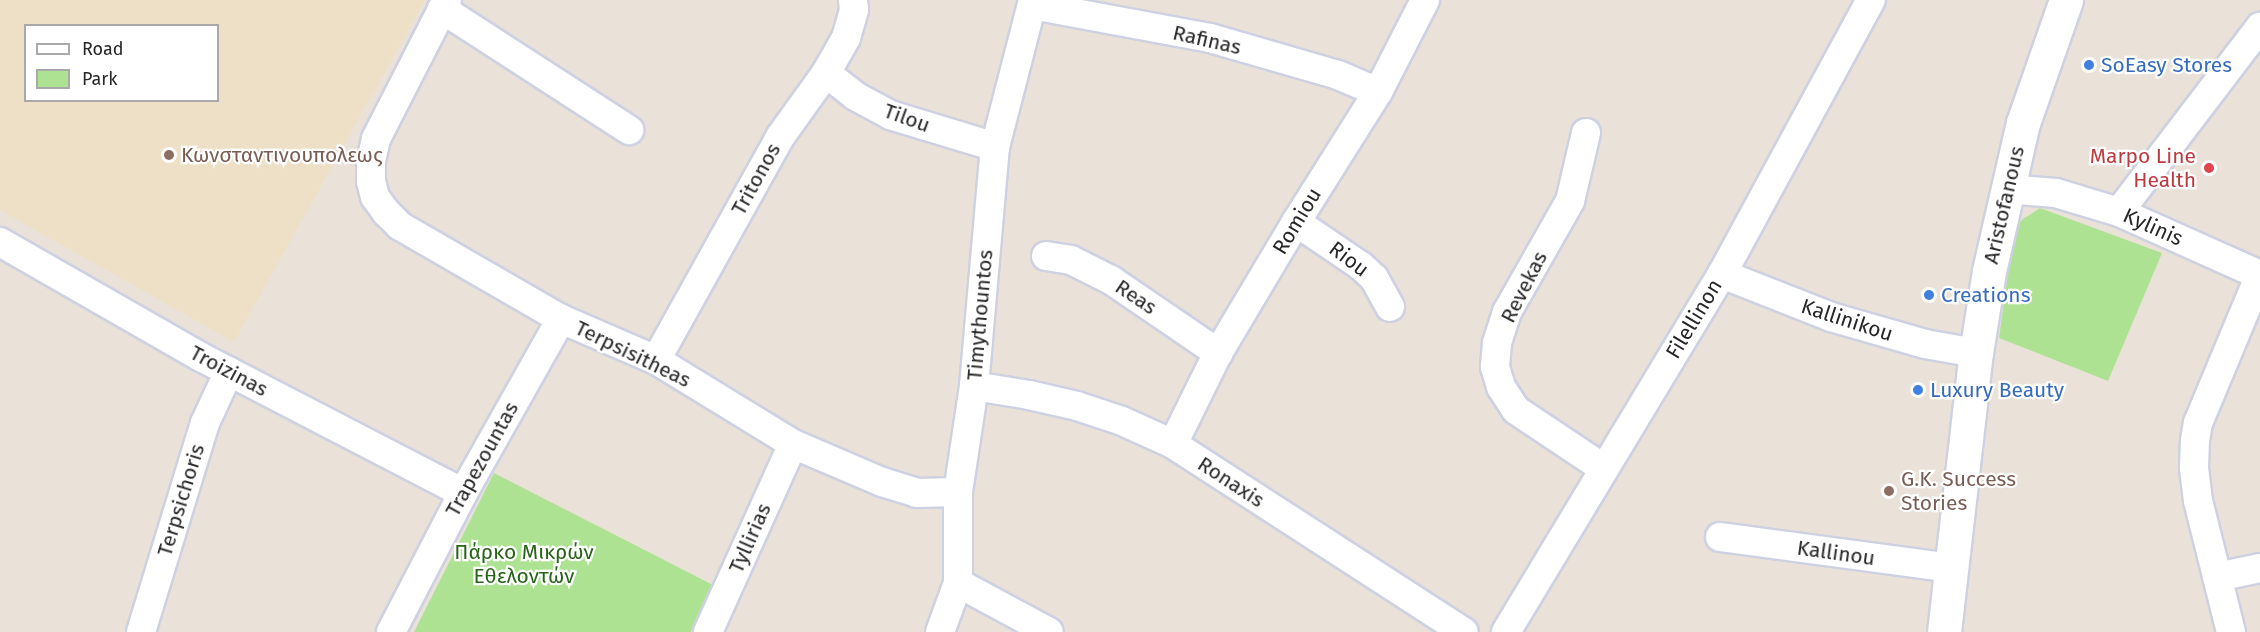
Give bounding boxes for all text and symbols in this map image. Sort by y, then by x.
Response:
street label: Rafinas [1170,20,1244,60]
legend [24,24,219,102]
text: Road [82,38,124,60]
place label: SoEasy Stores [2101,52,2232,78]
marker: SoEasy Stores [2082,58,2096,72]
text: Park [82,68,117,90]
street label: Tilou [880,98,934,138]
street label: Tritonos [726,139,786,219]
place label: Κωνσταντινουπολεως [181,142,383,168]
place label: Marpo Line Health [2090,143,2196,193]
street label: Aristofanous [1978,144,2030,266]
marker: Κωνσταντινουπολεως [162,148,176,162]
marker: Marpo Line Health [2200,159,2218,177]
street label: Romiou [1267,183,1327,259]
street label: Kylinis [2119,203,2187,251]
street label: Riou [1324,236,1374,282]
street label: Revekas [1495,247,1553,327]
street label: Timythountos [962,249,998,381]
street label: Reas [1110,274,1162,320]
street label: Filellinon [1661,275,1727,363]
place label: Creations [1941,282,2030,308]
marker: Creations [1922,288,1936,302]
street label: Kallinikou [1798,293,1896,347]
street label: Terpsisitheas [571,315,695,393]
street label: Troizinas [186,340,272,402]
place label: Luxury Beauty [1930,377,2064,403]
marker: Luxury Beauty [1911,383,1925,397]
street label: Trapezountas [440,397,524,521]
street label: Terpsichoris [152,441,210,559]
street label: Ronaxis [1193,451,1269,513]
place label: G.K. Success Stories [1901,466,2016,516]
marker: G.K. Success Stories [1882,484,1896,498]
street label: Tyllirias [724,499,776,577]
street label: Kallinou [1795,535,1877,571]
park label: Πάρκο Μικρών Εθελοντών [454,539,594,589]

